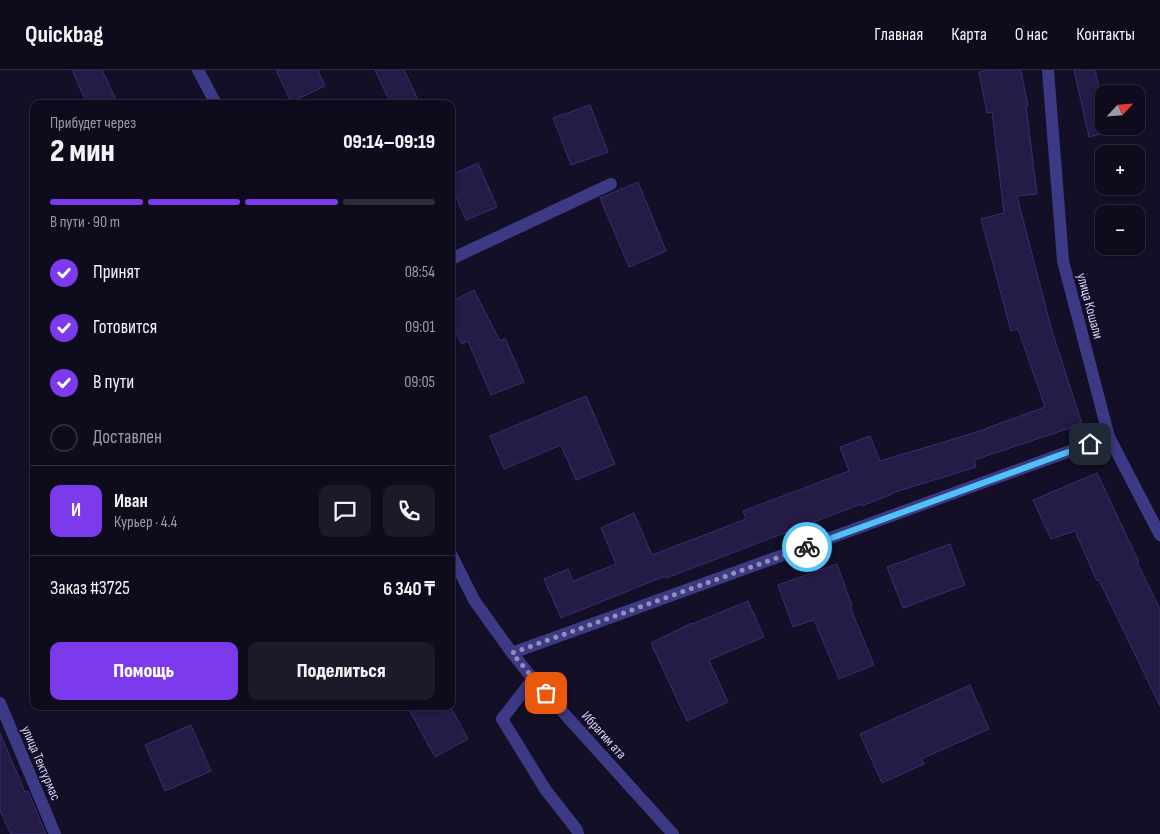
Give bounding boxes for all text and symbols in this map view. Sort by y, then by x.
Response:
text: Quickbag [25,20,103,49]
text: Главная [874,24,923,45]
text: Карта [951,24,987,45]
text: О нас [1015,24,1048,45]
text: Контакты [1076,24,1135,45]
north arrow [1095,85,1145,135]
map controls [1095,85,1145,255]
text: Прибудет через [50,114,136,133]
text: 09:14–09:19 [343,131,435,154]
text: 2 мин [50,132,115,171]
button: + [1095,145,1145,195]
button: − [1095,205,1145,255]
text: В пути · 90 m [50,213,120,232]
icon: check [50,259,78,287]
text: Принят [93,261,140,284]
text: 08:54 [405,263,435,282]
street label: улица Кошали [1073,271,1107,341]
icon: check [50,314,78,342]
text: Готовится [93,316,157,339]
text: 09:01 [405,318,435,337]
icon: check [50,369,78,397]
text: В пути [93,371,134,394]
text: 09:05 [404,373,435,392]
pin [1069,423,1111,465]
text: Доставлен [93,426,162,449]
icon: home [1076,430,1104,458]
button: chat [319,485,371,537]
button: phone [383,485,435,537]
text: Иван [114,490,148,513]
text: И [71,499,81,522]
text: Курьер · 4.4 [114,513,177,532]
courier [782,522,832,572]
icon: bike [793,533,821,561]
text: Заказ #3725 [50,577,130,600]
text: 6 340 ₸ [383,578,435,601]
button: Помощь [50,642,238,700]
button: Поделиться [248,642,435,700]
pin [525,672,567,714]
icon: bag [532,679,560,707]
street label: Ибрагим ата [578,707,630,763]
street label: улица Тектурмас [18,723,64,803]

